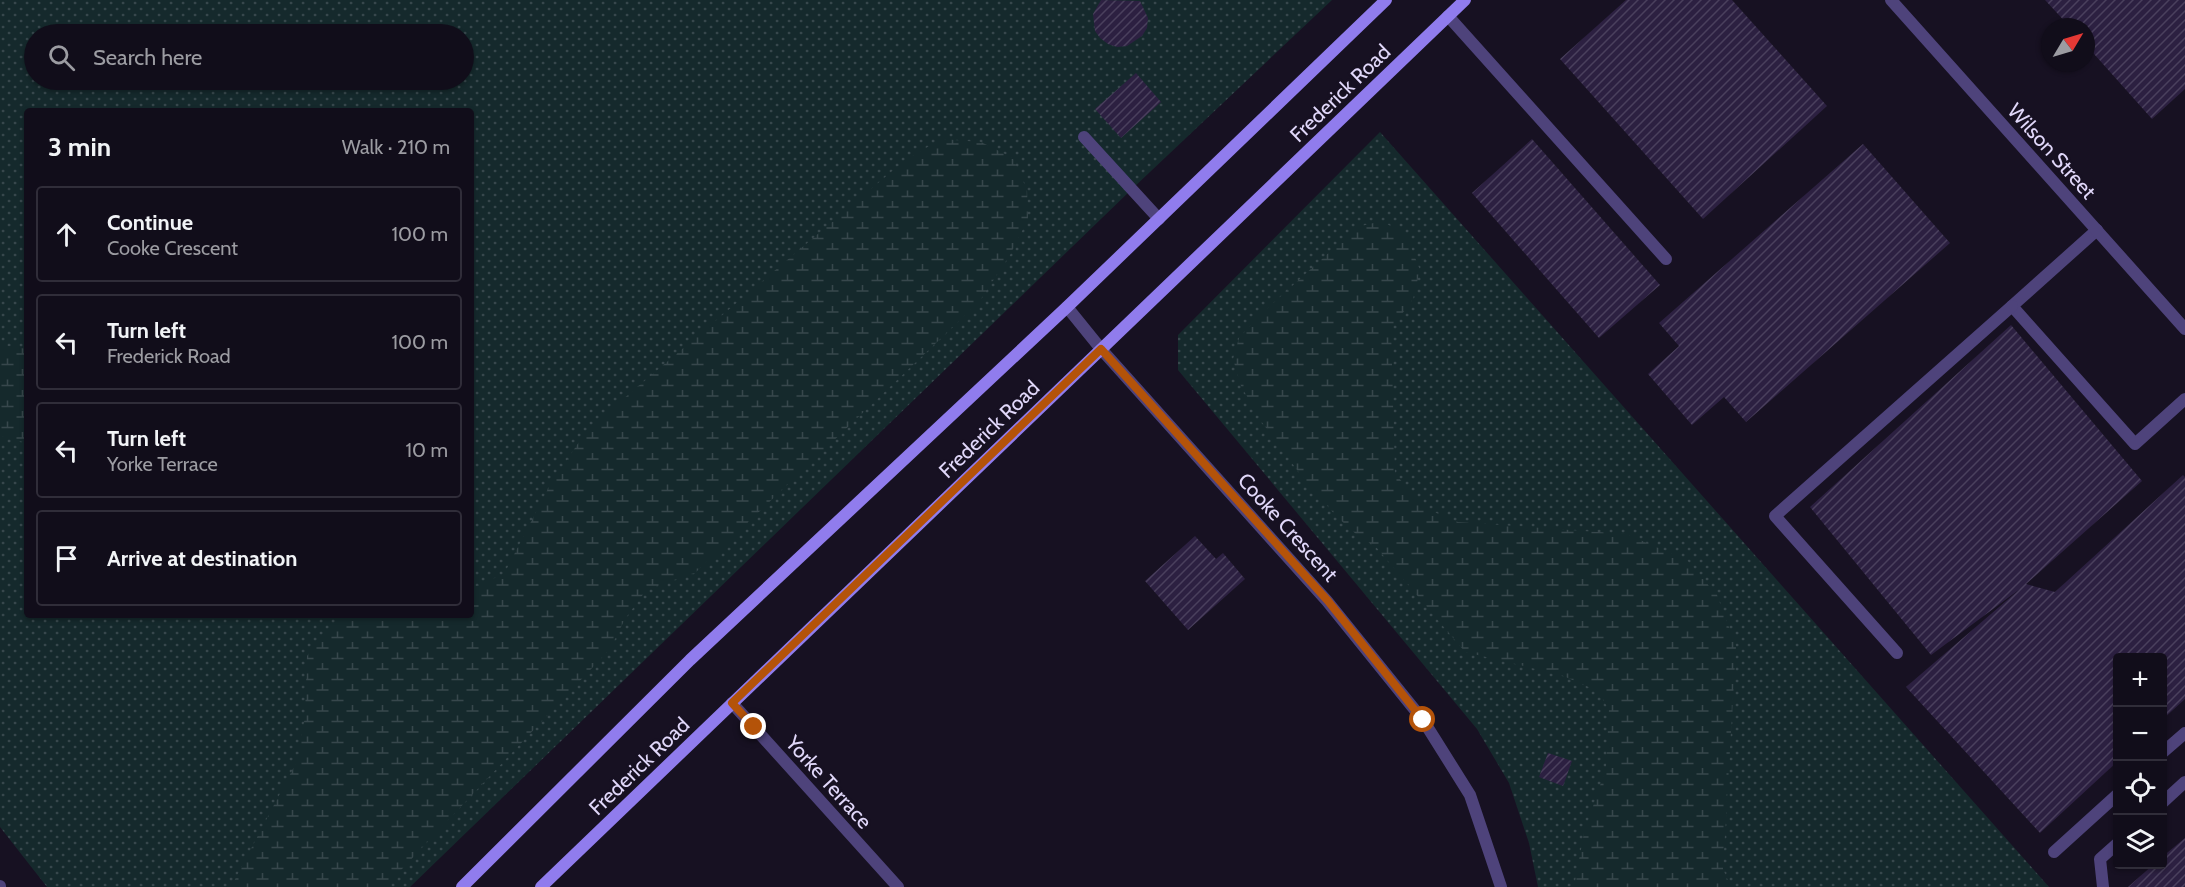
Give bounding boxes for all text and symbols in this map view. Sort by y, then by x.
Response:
north arrow [2041,18,2095,72]
search box [24,24,474,90]
street label: Frederick Road [1285,39,1395,147]
icon: search [45,41,78,74]
text: Search here [93,44,202,71]
street label: Wilson Street [2003,98,2101,204]
text: 3 min [48,131,111,163]
text: Walk · 210 m [342,135,450,159]
text: Continue [107,209,193,236]
icon: ahead [50,218,83,251]
text: 100 m [392,222,448,246]
text: Cooke Crescent [107,236,238,260]
text: Turn left [107,317,186,344]
icon: left [50,326,83,359]
text: 100 m [392,330,448,354]
text: Frederick Road [107,344,231,368]
street label: Frederick Road [934,375,1044,483]
text: Turn left [107,425,186,452]
icon: left [50,434,83,467]
text: 10 m [405,438,448,462]
text: Yorke Terrace [107,452,218,476]
street label: Cooke Crescent [1233,468,1343,586]
icon: arrive [50,542,83,575]
text: Arrive at destination [107,545,297,572]
map controls [2113,653,2167,869]
button: + [2113,653,2167,707]
route start [1409,706,1435,732]
button: − [2113,707,2167,761]
street label: Frederick Road [584,712,694,820]
route end [740,713,766,739]
street label: Yorke Terrace [780,730,877,834]
button: locate [2113,761,2167,815]
button: layers [2113,815,2167,869]

